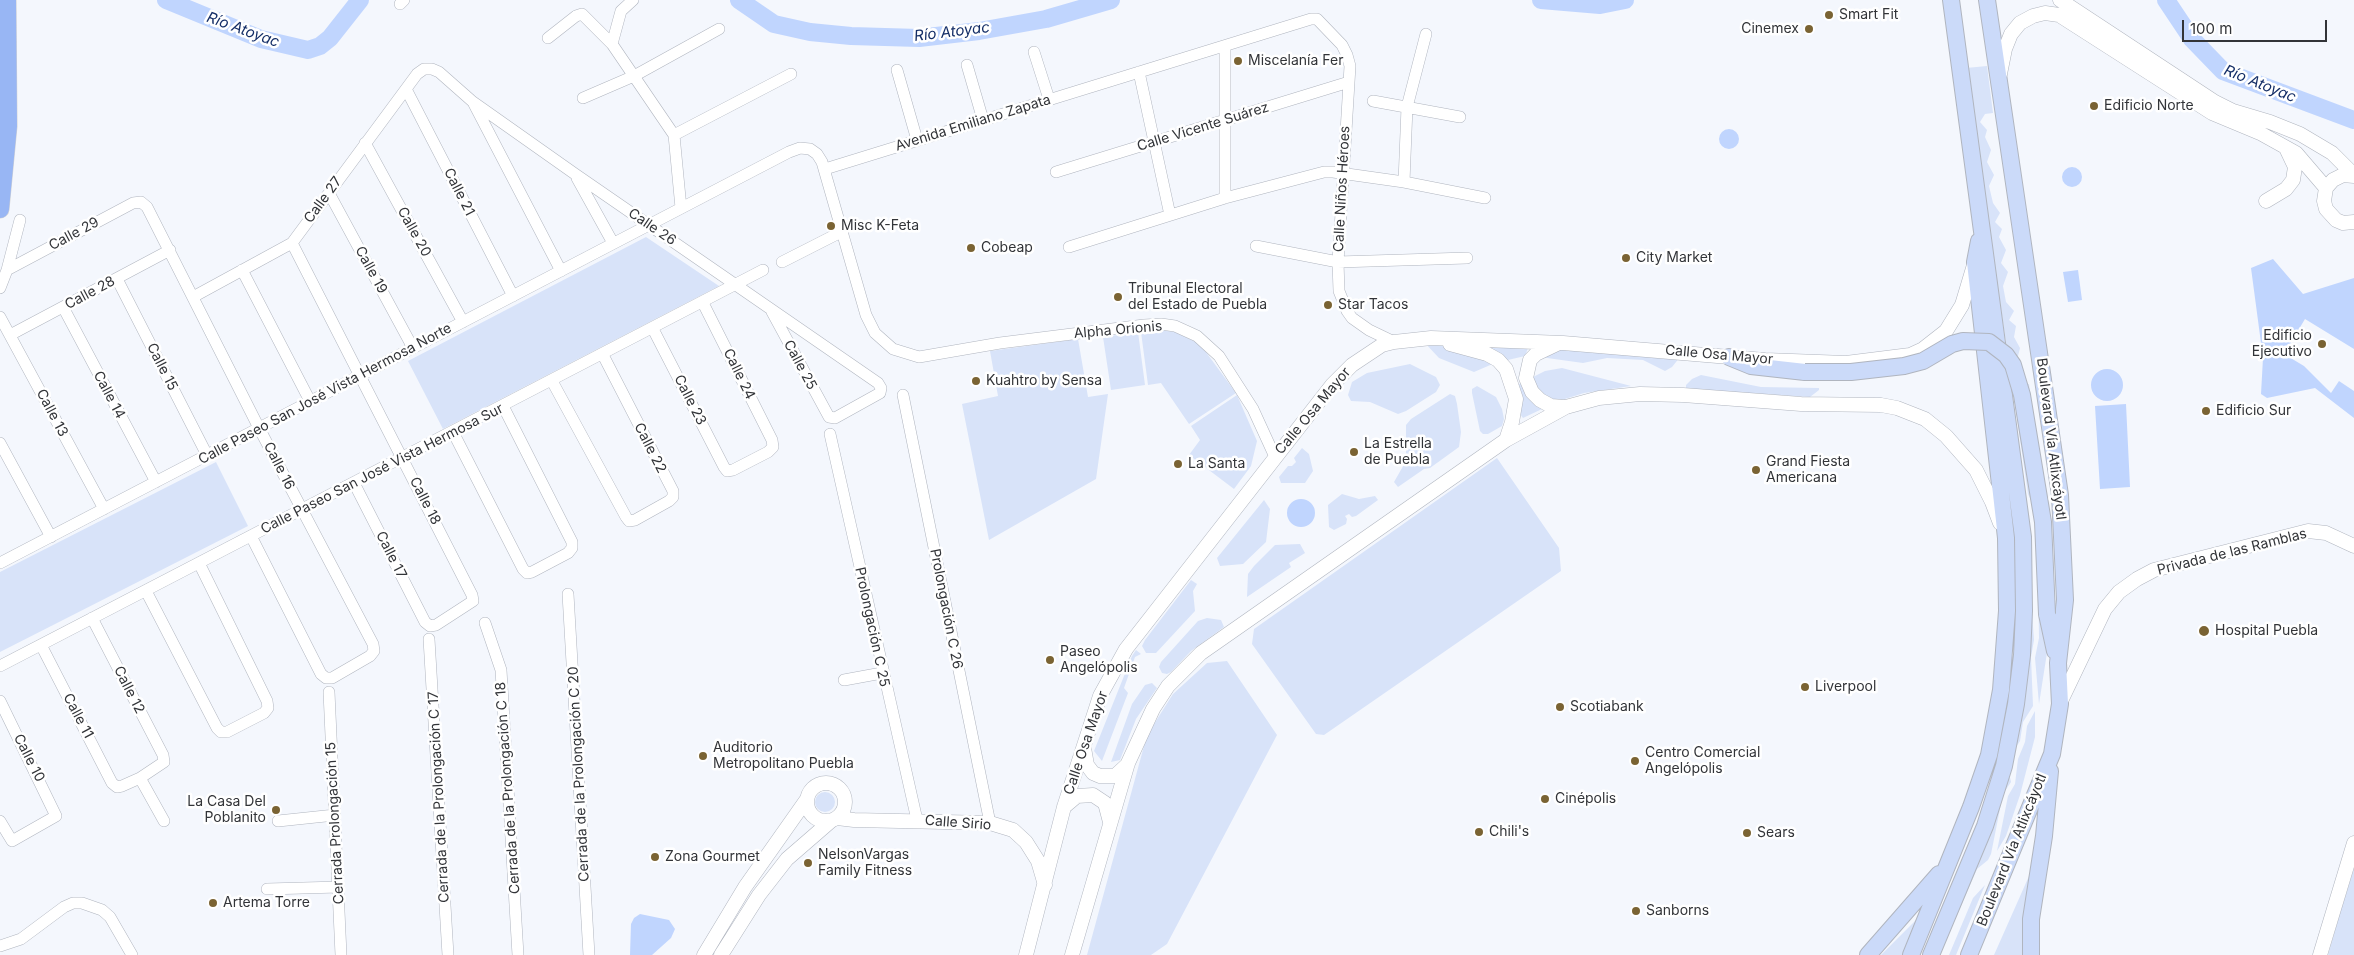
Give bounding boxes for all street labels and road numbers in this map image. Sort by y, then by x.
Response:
street label: Avenida Emiliano Zapata [893,91,1053,155]
street label: Calle Vicente Suárez [1135,99,1271,155]
street label: Calle Niños Héroes [1330,125,1354,253]
street label: Calle 21 [440,165,478,219]
street label: Calle 27 [301,173,345,227]
street label: Calle 20 [393,204,435,260]
street label: Calle 26 [625,205,679,249]
street label: Calle 29 [46,214,102,254]
street label: Calle 19 [351,243,391,297]
street label: Calle 28 [62,273,118,313]
street label: Alpha Orionis [1073,318,1163,342]
street label: Calle Paseo San José Vista Hermosa Norte [195,320,455,468]
street label: Calle 25 [780,337,820,393]
street label: Calle 15 [143,340,181,394]
street label: Calle Osa Mayor [1664,342,1774,368]
street label: Calle 24 [720,346,758,402]
street label: Boulevard Vía Atlixcáyotl [2033,357,2069,521]
street label: Calle Osa Mayor [1272,364,1354,458]
street label: Calle 14 [89,368,129,422]
street label: Calle 23 [670,372,710,428]
street label: Calle 13 [33,386,71,440]
street label: Calle Paseo San José Vista Hermosa Sur [258,400,506,538]
street label: Calle 22 [630,420,670,476]
street label: Calle 16 [260,439,298,493]
street label: Calle 18 [406,474,444,528]
street label: Privada de las Ramblas [2156,525,2308,579]
street label: Calle 17 [372,529,410,581]
street label: Prolongación C 26 [926,547,966,671]
street label: Prolongación C 25 [851,566,893,688]
street label: Calle 12 [110,663,148,717]
street label: Cerrada de la Prolongación C 20 [565,666,593,882]
street label: Cerrada de la Prolongación C 18 [492,681,524,895]
street label: Calle Osa Mayor [1060,689,1112,797]
street label: Calle 11 [59,691,97,741]
street label: Cerrada de la Prolongación C 17 [425,691,453,903]
street label: Calle 10 [10,731,48,785]
street label: Cerrada Prolongación 15 [322,741,348,905]
street label: Boulevard Vía Atlixcáyotl [1974,771,2050,929]
street label: Calle Sirio [924,812,992,834]

